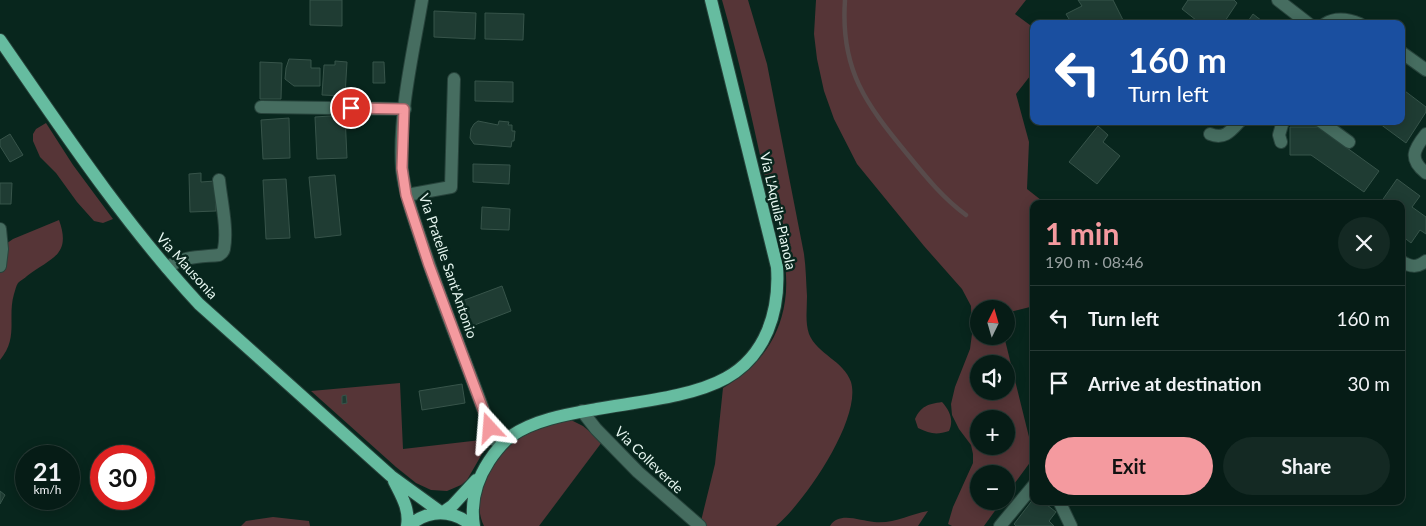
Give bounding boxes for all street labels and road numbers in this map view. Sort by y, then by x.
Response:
street label: Via L'Aquila-Pianola [757,151,800,271]
street label: Via Pratelle Sant'Antonio [416,191,481,340]
street label: Via Mausonia [153,229,222,302]
street label: Via Colleverde [611,423,687,497]

